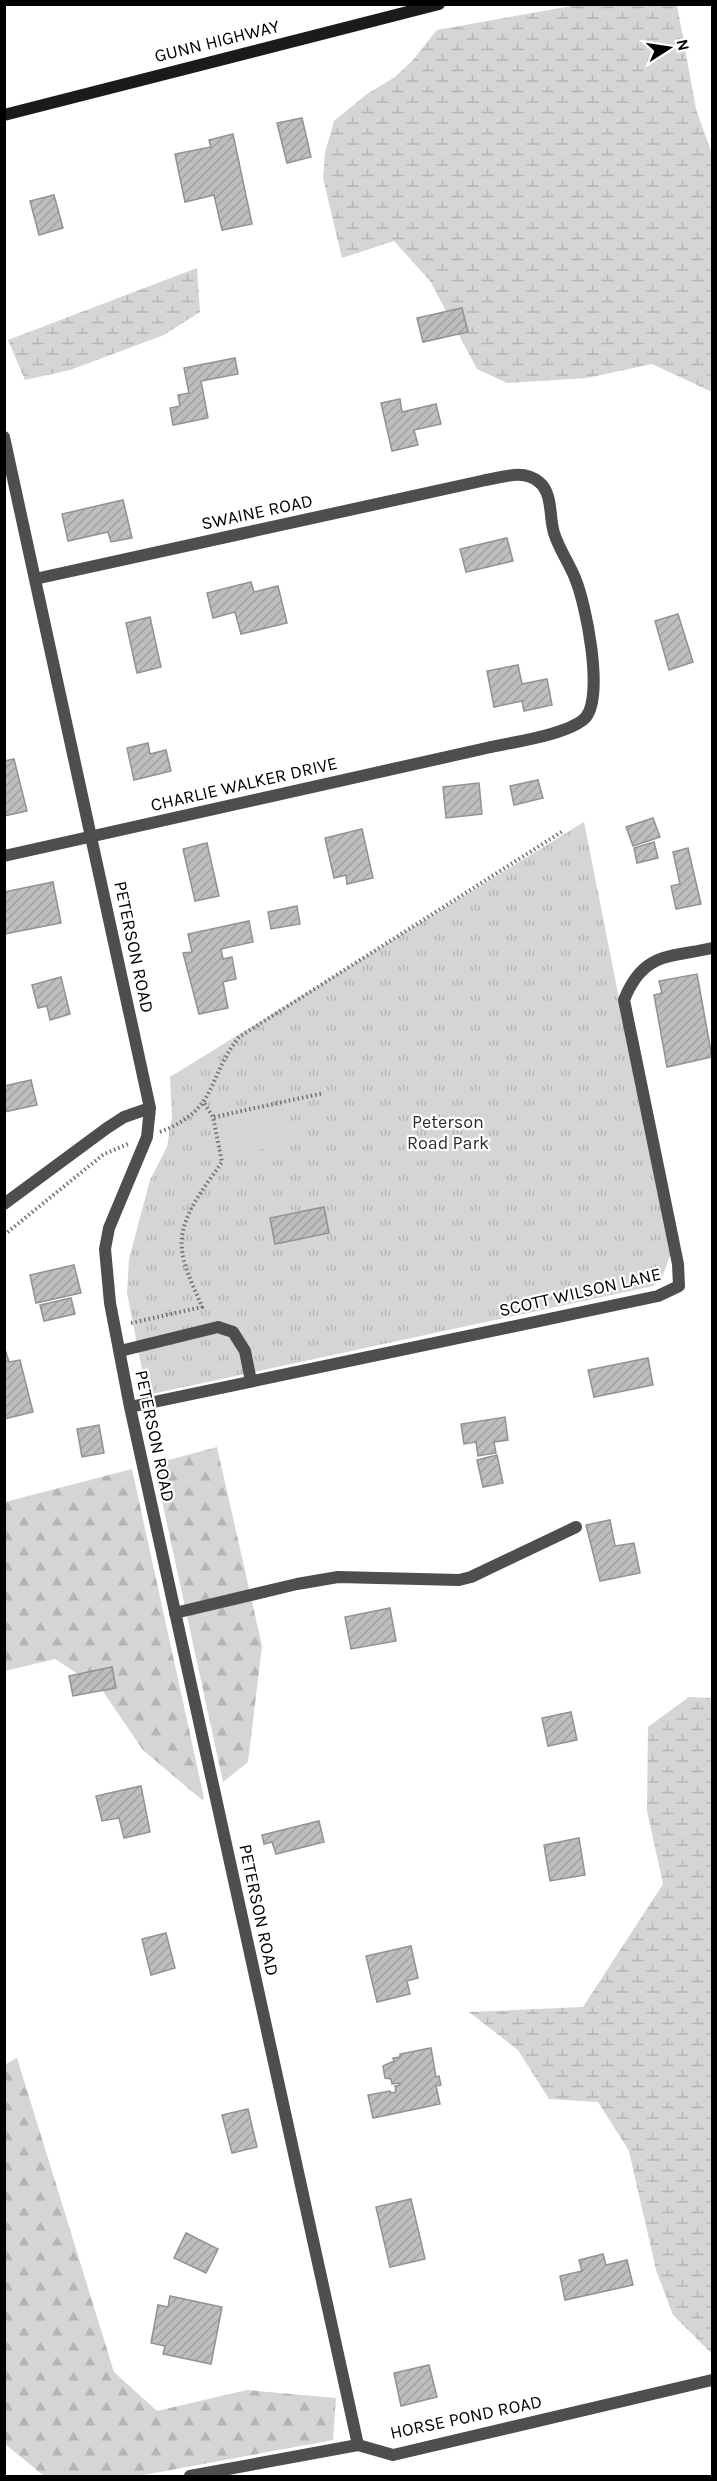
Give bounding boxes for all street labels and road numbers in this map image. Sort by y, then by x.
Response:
street label: GUNN HIGHWAY [152,15,282,67]
street label: SWAINE ROAD [199,489,315,535]
street label: CHARLIE WALKER DRIVE [148,752,340,816]
street label: PETERSON ROAD [109,879,159,1015]
street label: SCOTT WILSON LANE [497,1263,663,1321]
street label: PETERSON ROAD [130,1368,180,1504]
street label: PETERSON ROAD [234,1842,284,1978]
street label: HORSE POND ROAD [388,2390,544,2444]

